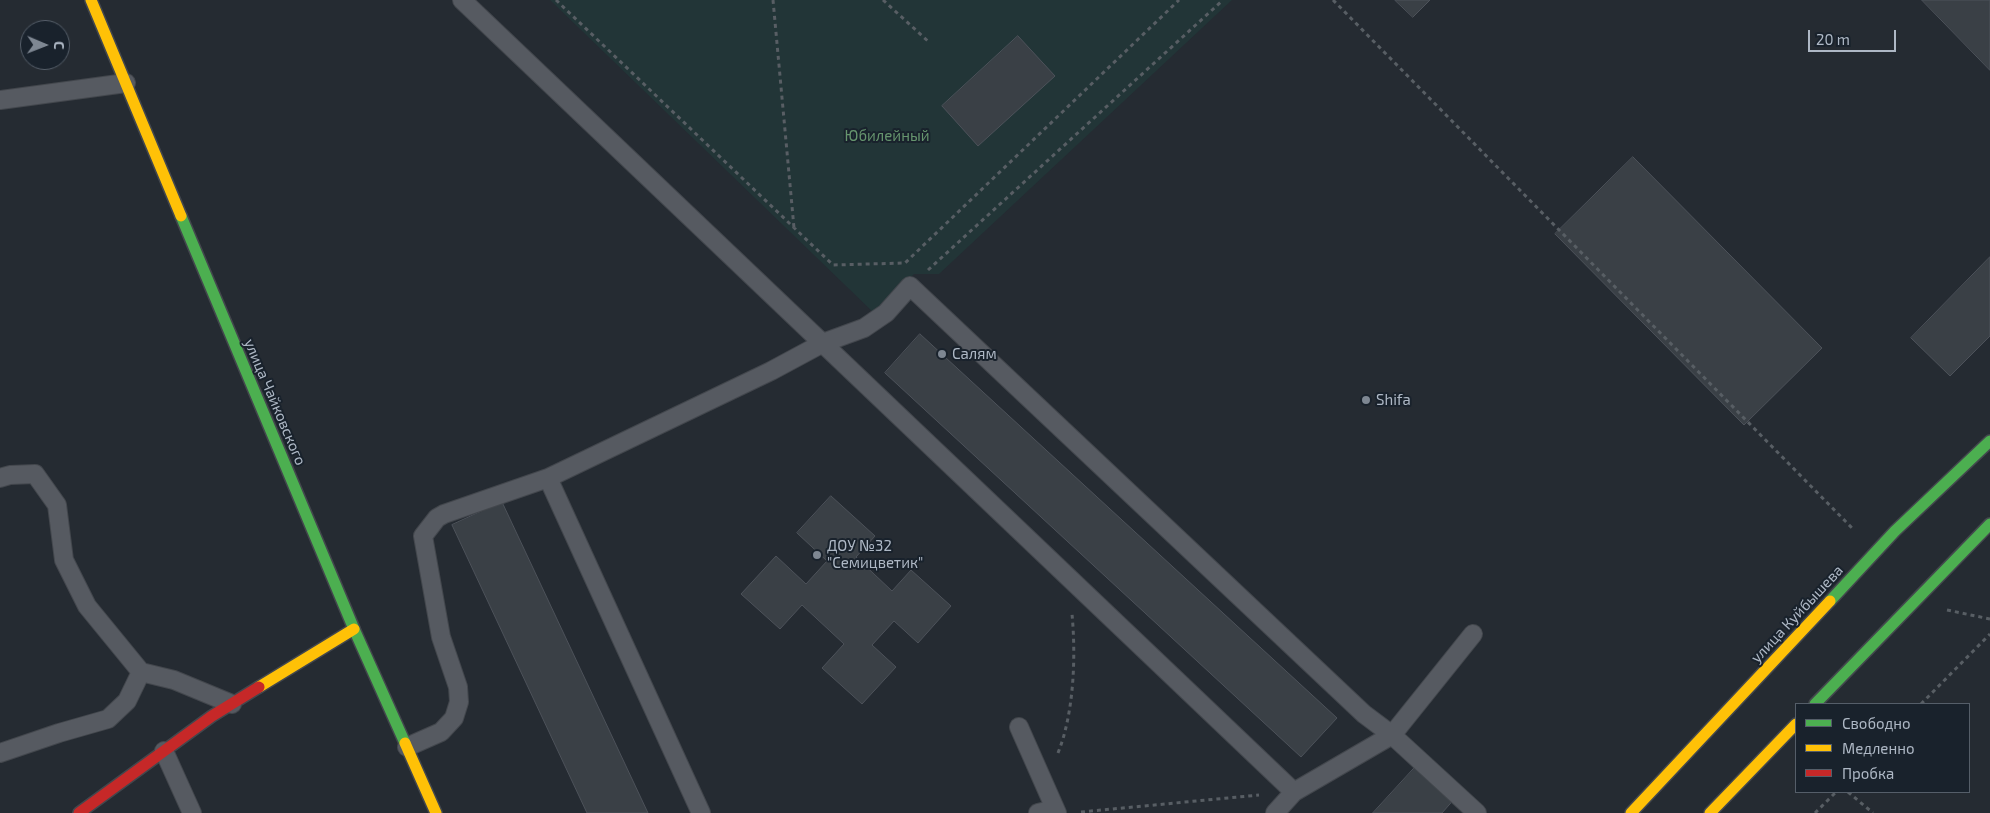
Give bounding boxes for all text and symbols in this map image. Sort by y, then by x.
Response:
north arrow [20,20,70,70]
scale bar [1810,20,1898,52]
text: 20 m [1816,30,1850,48]
text: С [51,41,68,50]
park label: Юбилейный [844,127,930,145]
street label: улица Чайковского [240,336,310,468]
place label: Салям [952,345,997,363]
marker: Салям [936,348,948,360]
place label: Shifa [1376,391,1411,409]
marker: Shifa [1360,394,1372,406]
place label: ДОУ №32 "Семицветик" [827,537,923,572]
marker: ДОУ №32 "Семицветик" [811,549,823,561]
street label: улица Куйбышева [1747,561,1847,667]
legend [1795,703,1970,793]
text: Свободно [1842,714,1911,732]
text: Медленно [1842,739,1915,757]
text: Пробка [1842,764,1894,782]

